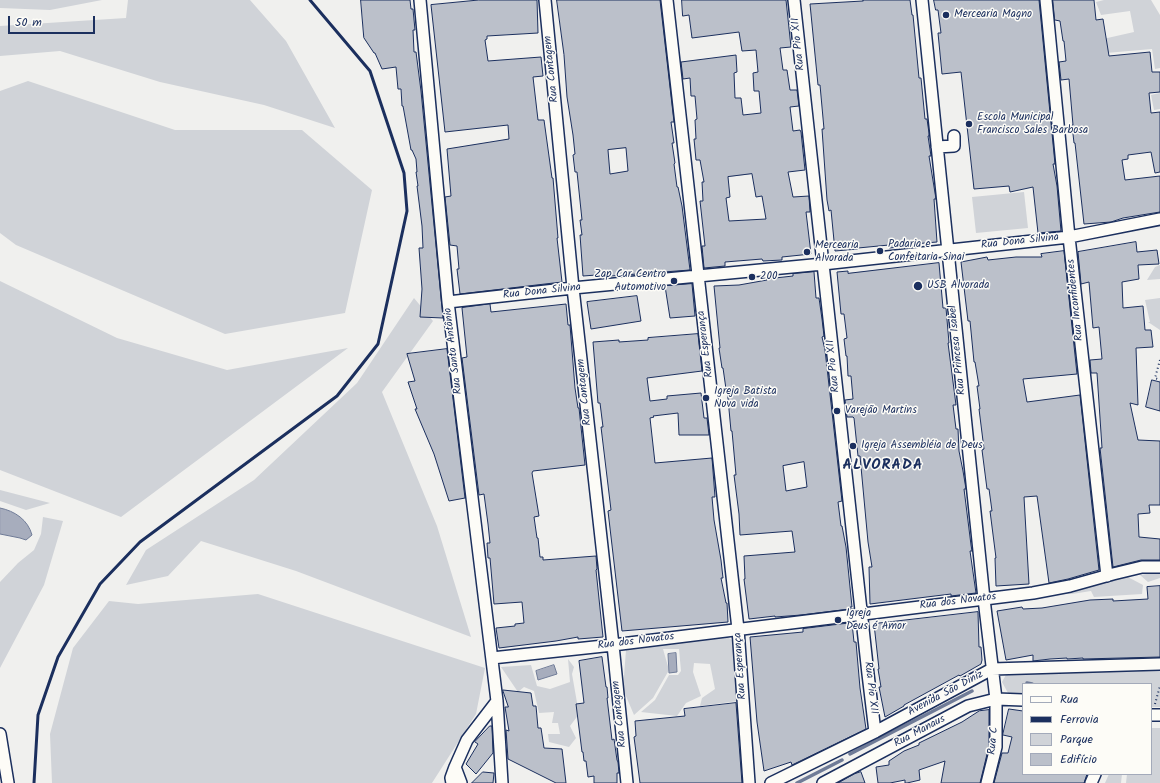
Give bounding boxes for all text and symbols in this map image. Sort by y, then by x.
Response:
scale bar [10,8,97,34]
place label: Mercearia Magno [954,8,1032,22]
marker: Mercearia Magno [941,10,951,20]
text: 50 m [15,13,42,32]
street label: Rua Pio XII [790,17,808,71]
street label: Rua Contagem [542,35,562,103]
place label: Escola Municipal Francisco Sales Barbosa [977,111,1088,137]
marker: Escola Municipal Francisco Sales Barbosa [964,119,974,129]
street label: Rua Dona Silvina [980,231,1060,253]
place label: Padaria e Confeitaria Sinai [888,238,964,264]
place label: Mercearia Alvorada [815,239,859,265]
marker: Padaria e Confeitaria Sinai [875,246,885,256]
marker: Mercearia Alvorada [802,247,812,257]
street label: Rua Inconfidentes [1065,258,1087,342]
place label: Zap Car Centro Automotivo [594,268,666,294]
place label: 200 [760,270,777,284]
marker: 200 [747,272,757,282]
marker: Zap Car Centro Automotivo [669,276,679,286]
place label: USB Alvorada [927,279,989,293]
marker: USB Alvorada [912,280,924,292]
street label: Rua Dona Silvina [502,281,582,303]
street label: Rua Princesa Isabel [947,304,969,396]
street label: Rua Santo Antônio [442,307,466,395]
street label: Rua Esperança [695,310,717,378]
street label: Rua Pio XII [825,339,843,393]
street label: Rua Contagem [575,358,595,426]
place label: Igreja Batista Nova vida [714,385,777,411]
marker: Igreja Batista Nova vida [701,393,711,403]
place label: Varejão Martins [845,404,917,418]
marker: Varejão Martins [832,406,842,416]
place label: Igreja Assembléia de Deus [861,439,983,453]
marker: Igreja Assembléia de Deus [848,441,858,451]
district label: ALVORADA [843,457,923,475]
street label: Rua dos Novatos [919,591,997,613]
place label: Igreja Deus é Amor [846,607,906,633]
marker: Igreja Deus é Amor [833,615,843,625]
street label: Rua dos Novatos [597,631,675,653]
street label: Rua Esperança [732,632,750,700]
street label: Rua Pio XII [860,661,880,715]
street label: Avenida São Diniz [906,669,986,719]
street label: Rua Contagem [610,680,630,748]
legend [1022,683,1152,775]
text: Rua [1060,690,1078,709]
text: Ferrovia [1060,710,1099,729]
street label: Rua Manaus [892,713,948,751]
street label: Rua C [986,727,1002,755]
text: Parque [1060,730,1093,749]
text: Edifício [1060,750,1097,769]

